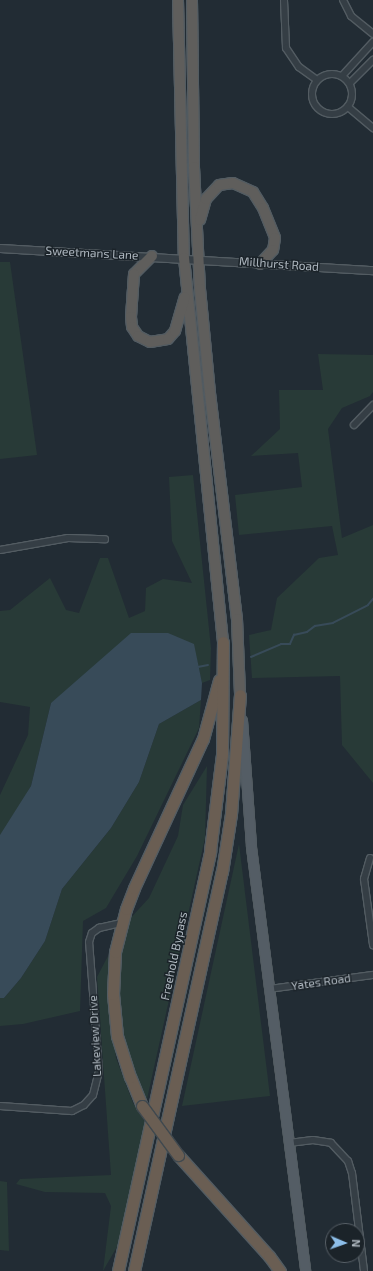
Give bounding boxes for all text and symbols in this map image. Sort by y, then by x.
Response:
street label: Sweetmans Lane [45,243,139,263]
street label: Millhurst Road [238,254,320,274]
street label: Freehold Bypass [158,910,190,1002]
street label: Yates Road [290,971,352,993]
street label: Lakeview Drive [86,995,104,1077]
north arrow [325,1223,365,1263]
text: N [350,1239,363,1248]

